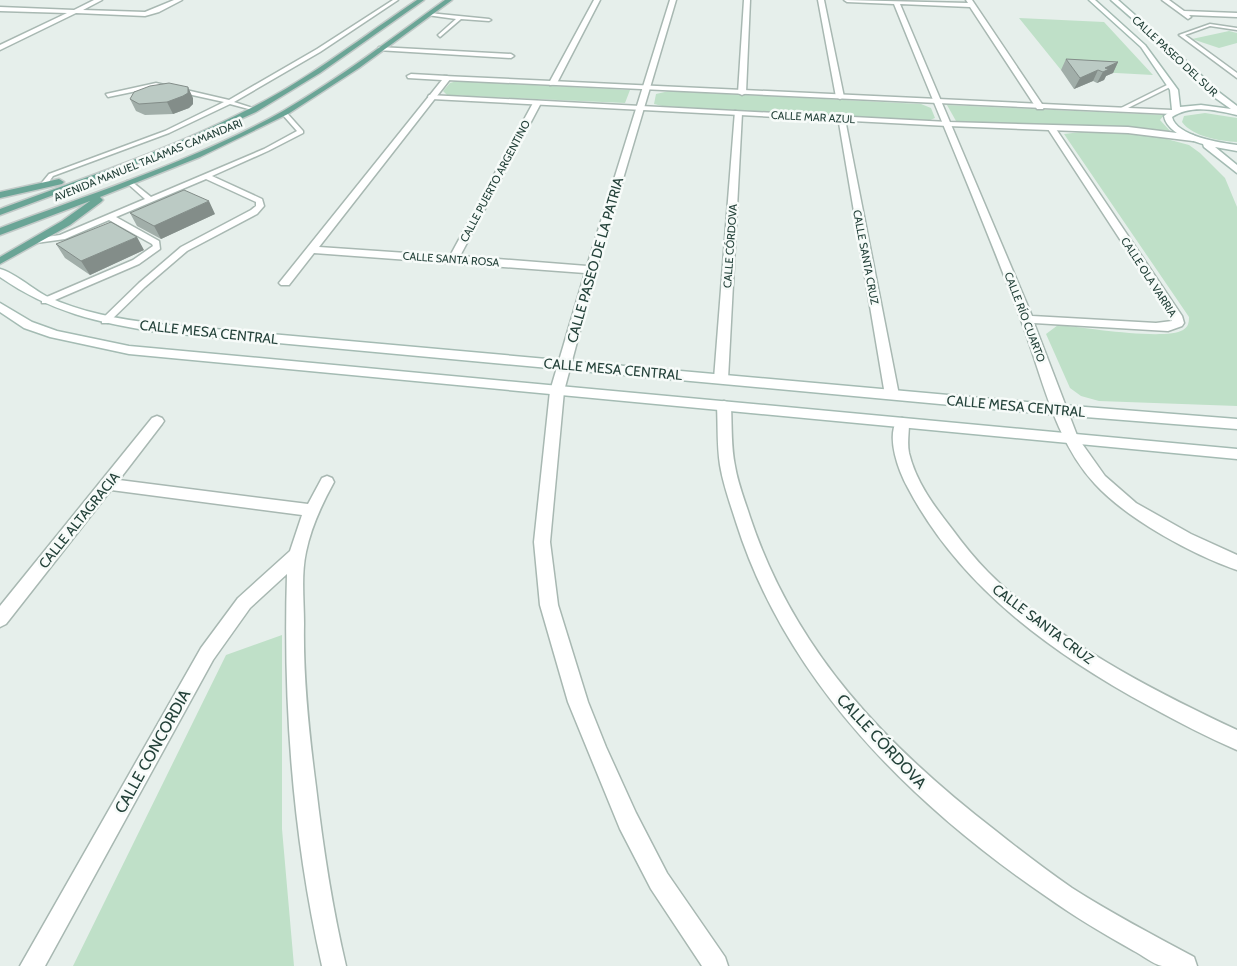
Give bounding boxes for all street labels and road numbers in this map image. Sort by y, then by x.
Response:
street label: CALLE PASEO DEL SUR [1129,13,1221,100]
street label: CALLE MAR AZUL [771,108,856,126]
street label: AVENIDA MANUEL TALAMAS CAMANDARI [52,116,244,204]
street label: CALLE PUERTO ARGENTINO [457,117,533,244]
street label: CALLE PASEO DE LA PATRIA [563,175,627,345]
street label: CALLE CÓRDOVA [720,203,740,288]
street label: CALLE SANTA CRUZ [850,209,882,305]
street label: CALLE OLA VARRIA [1118,235,1180,320]
street label: CALLE SANTA ROSA [402,249,500,269]
street label: CALLE RÍO CUARTO [1001,270,1049,365]
street label: CALLE MESA CENTRAL [139,316,279,348]
street label: CALLE MESA CENTRAL [543,354,683,384]
street label: CALLE MESA CENTRAL [946,391,1086,421]
street label: CALLE ALTAGRACIA [34,468,124,572]
street label: CALLE SANTA CRUZ [989,580,1097,668]
street label: CALLE CONCORDIA [111,686,194,816]
street label: CALLE CÓRDOVA [833,690,930,793]

